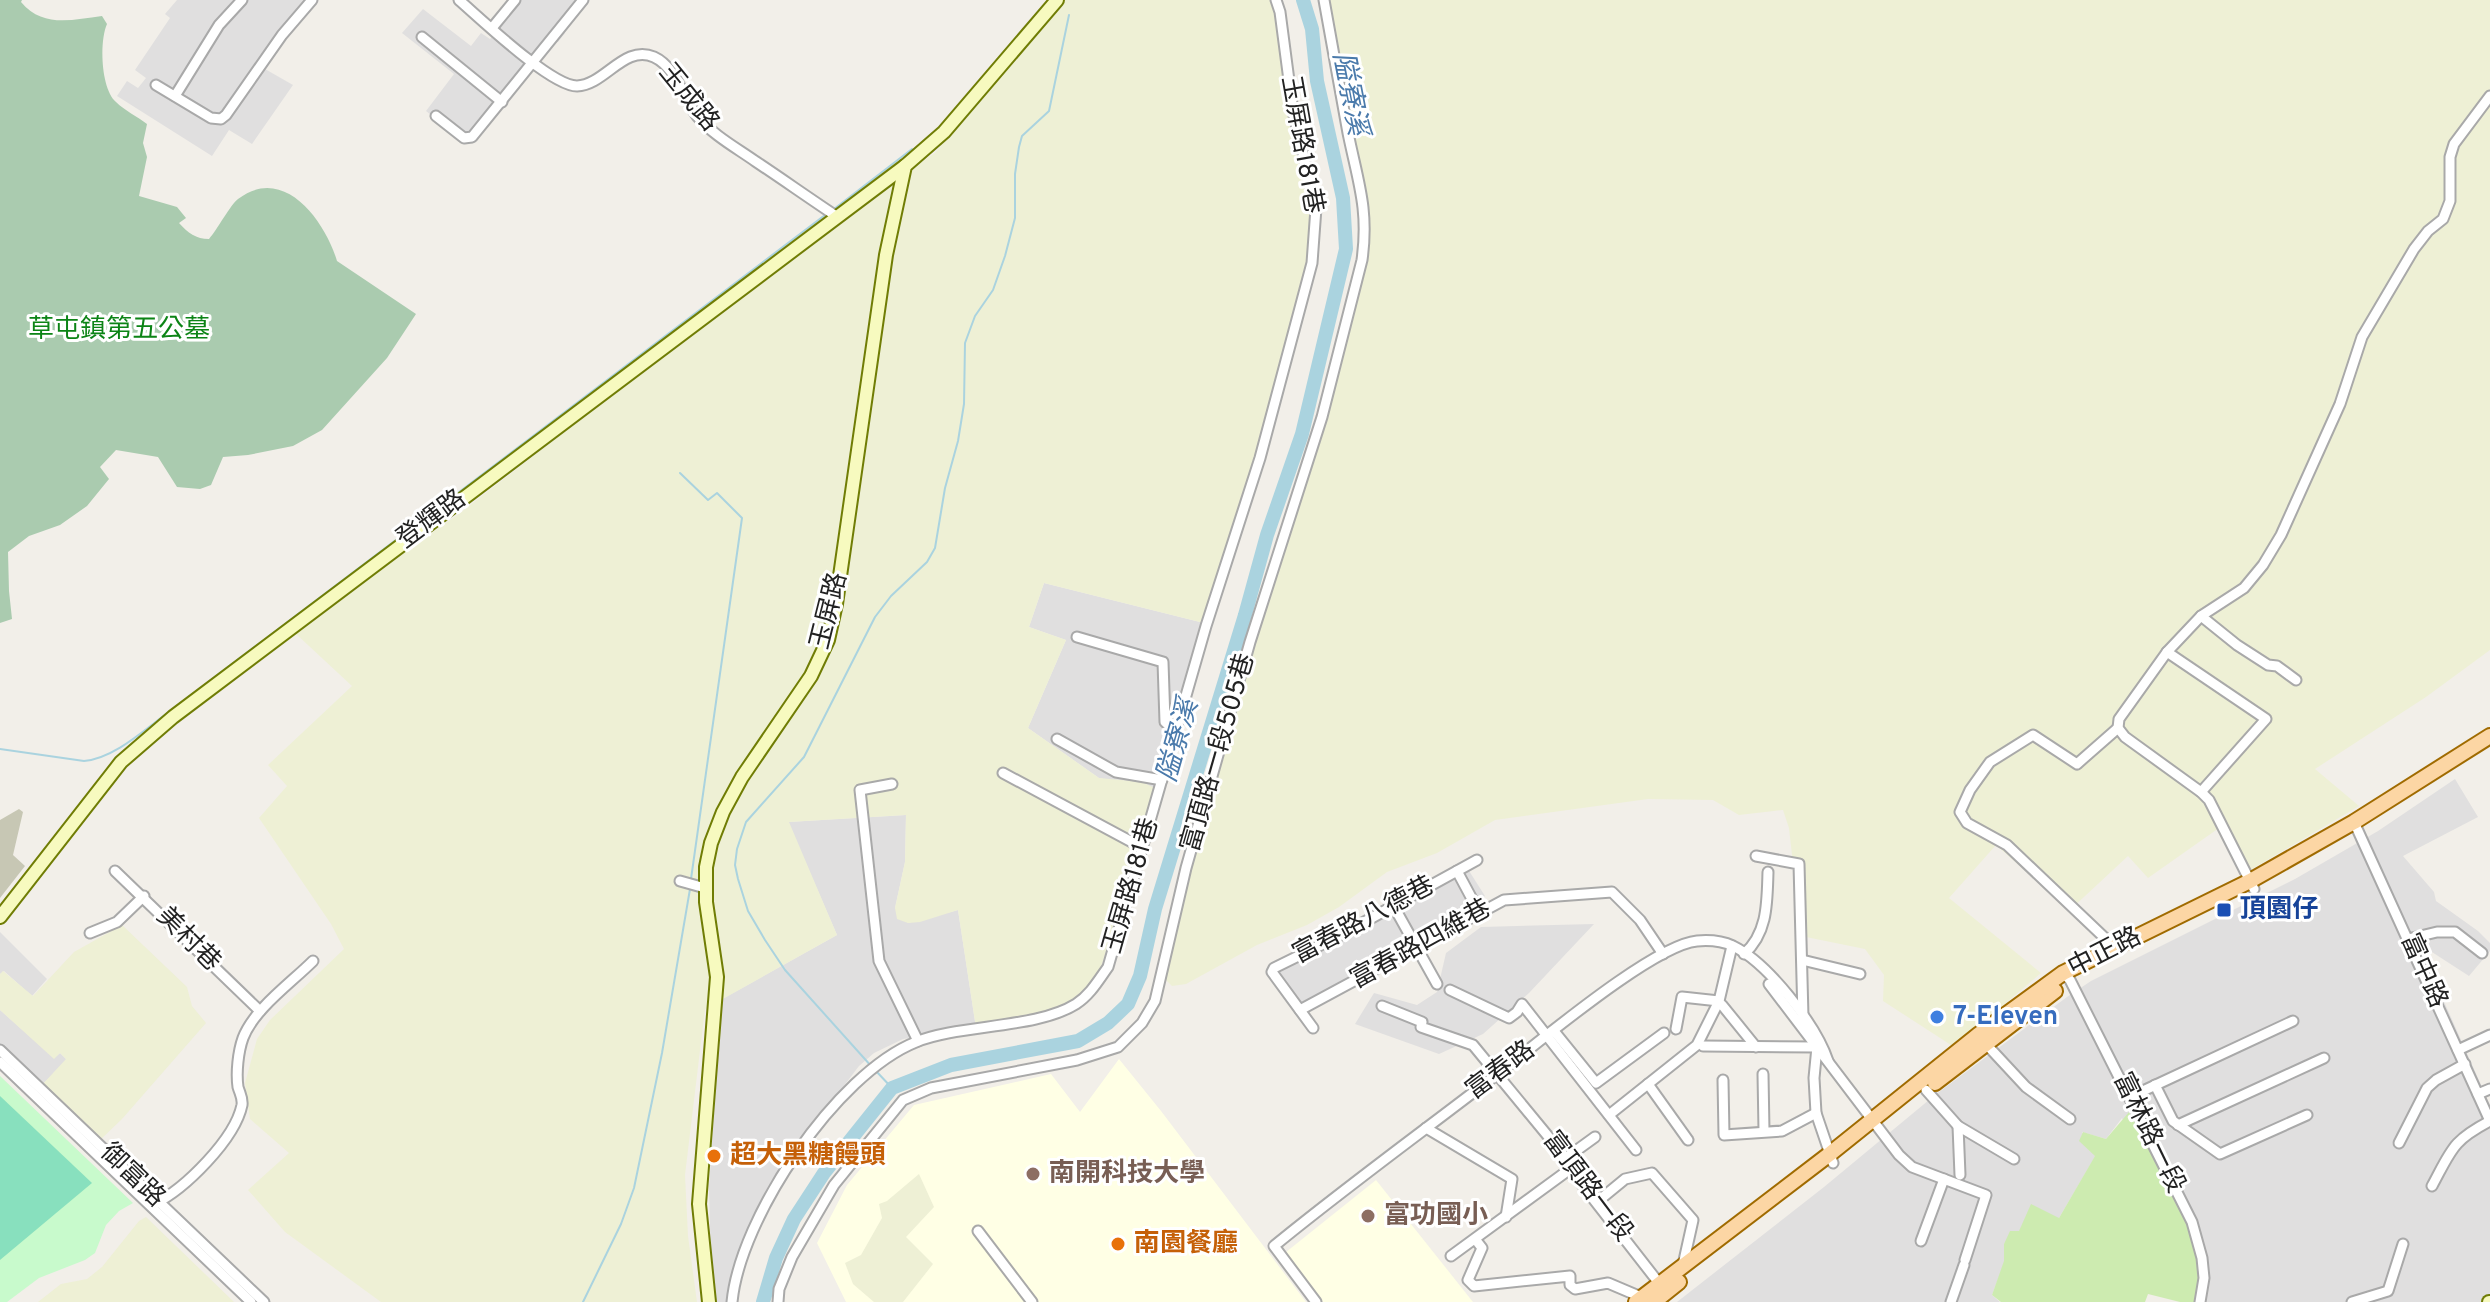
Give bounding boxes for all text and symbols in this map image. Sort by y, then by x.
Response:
water label: 隘寮溪 [1323,49,1375,143]
street label: 玉成路 [651,57,725,139]
street label: 玉屏路181巷 [1273,74,1329,216]
park label: 草屯鎮第五公墓 [28,314,210,347]
street label: 登輝路 [391,483,473,557]
street label: 玉屏路 [805,569,855,653]
street label: 富頂路一段505巷 [1175,650,1263,856]
water label: 隘寮溪 [1150,692,1209,786]
street label: 玉屏路181巷 [1097,815,1167,957]
street label: 富春路八德巷 [1287,870,1441,972]
street label: 富春路四維巷 [1345,893,1497,997]
place label: 頂園仔 [2240,894,2318,927]
street label: 美村巷 [149,901,227,979]
marker: 頂園仔 [2215,901,2233,919]
street label: 中正路 [2063,921,2147,985]
street label: 富中路 [2392,929,2454,1013]
place label: 7-Eleven [1953,1001,2058,1034]
marker: 7-Eleven [1928,1008,1946,1026]
street label: 富春路 [1460,1034,1542,1108]
street label: 富林路一段 [2105,1067,2191,1199]
street label: 富頂路一段 [1535,1125,1639,1249]
street label: 御富路 [92,1137,172,1215]
place label: 超大黑糖饅頭 [730,1140,886,1173]
marker: 超大黑糖饅頭 [705,1147,723,1165]
place label: 南開科技大學 [1049,1158,1205,1191]
marker: 南開科技大學 [1024,1165,1042,1183]
place label: 富功國小 [1384,1200,1488,1233]
marker: 富功國小 [1359,1207,1377,1225]
place label: 南園餐廳 [1134,1228,1238,1261]
marker: 南園餐廳 [1109,1235,1127,1253]

